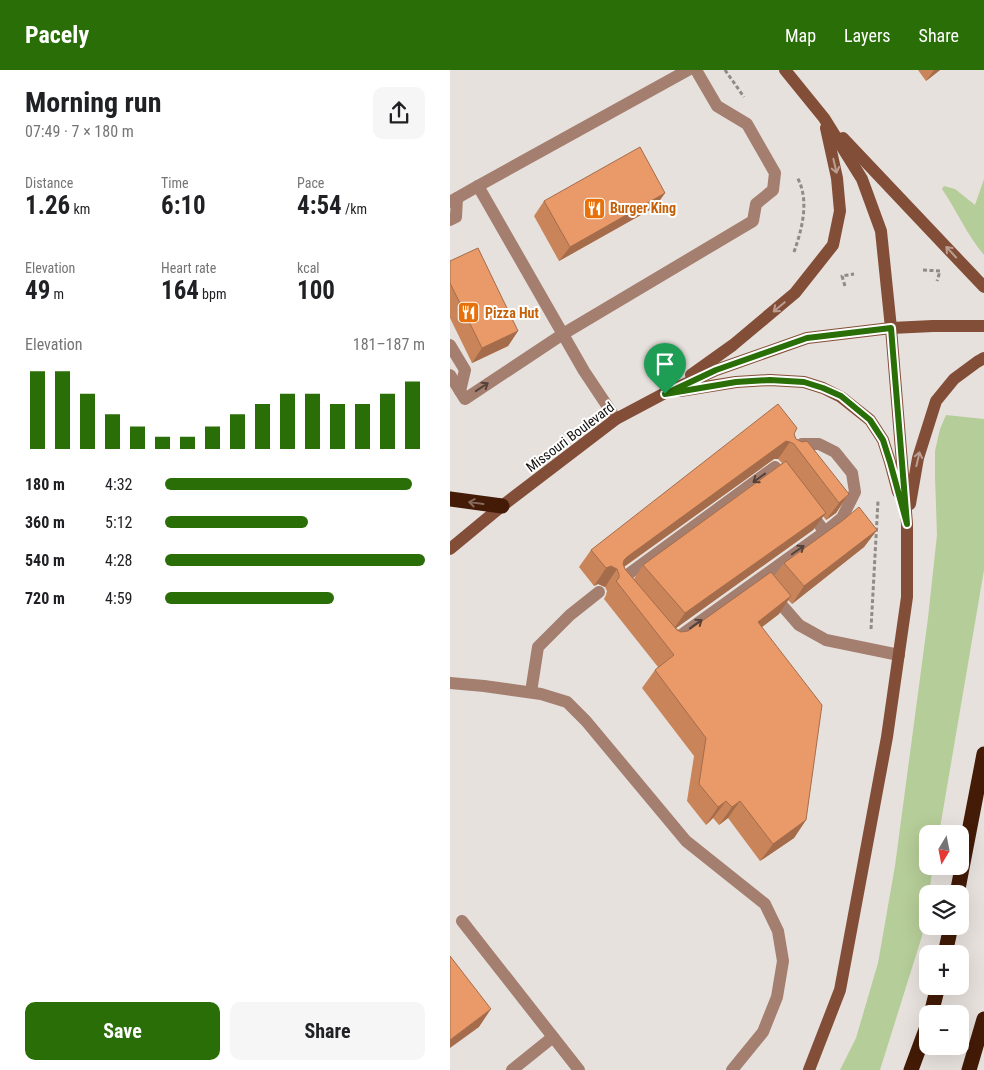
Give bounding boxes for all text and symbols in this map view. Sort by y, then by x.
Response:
text: Pacely [25,21,89,49]
text: Map [785,25,816,46]
text: Layers [844,25,891,46]
text: Share [919,25,959,46]
text: Morning run [25,86,161,119]
button: share [373,87,425,139]
text: 07:49 · 7 × 180 m [25,122,134,141]
one-way arrow [831,158,840,174]
text: Distance [25,175,73,191]
text: Time [161,175,189,191]
text: Pace [297,175,324,191]
text: 1.26 [25,191,70,220]
text: 6:10 [161,191,206,220]
text: 4:54 [297,191,342,220]
restaurant icon: Burger King [582,196,606,220]
place label: Burger King [610,200,676,216]
text: km [70,201,90,217]
text: /km [342,201,367,217]
one-way arrow [945,246,957,258]
text: Elevation [25,260,75,276]
text: Heart rate [161,260,216,276]
text: kcal [297,260,320,276]
text: 49 [25,276,50,305]
text: 164 [161,276,199,305]
text: 100 [297,276,335,305]
text: m [50,286,64,302]
text: bpm [199,286,226,302]
restaurant icon: Pizza Hut [457,301,481,325]
one-way arrow [772,301,785,312]
place label: Pizza Hut [485,305,539,321]
text: Elevation [25,335,83,354]
text: 181–187 m [353,335,425,354]
pin [644,343,686,394]
icon: arrive [651,350,679,378]
one-way arrow [475,382,489,392]
street label: Missouri Boulevard [523,399,617,475]
one-way arrow [914,451,923,467]
one-way arrow [752,473,766,483]
text: 180 m [25,475,65,494]
text: 4:32 [105,475,132,494]
one-way arrow [469,497,485,507]
text: 360 m [25,513,65,532]
text: 5:12 [105,513,132,532]
one-way arrow [791,545,805,555]
text: 540 m [25,551,65,570]
text: 4:28 [105,551,132,570]
text: 720 m [25,589,65,608]
text: 4:59 [105,589,132,608]
one-way arrow [689,619,703,629]
north arrow [919,825,969,875]
map controls [919,825,969,1055]
button: layers [919,885,969,935]
button: + [919,945,969,995]
button: Save [25,1002,220,1060]
button: Share [230,1002,425,1060]
button: − [919,1005,969,1055]

